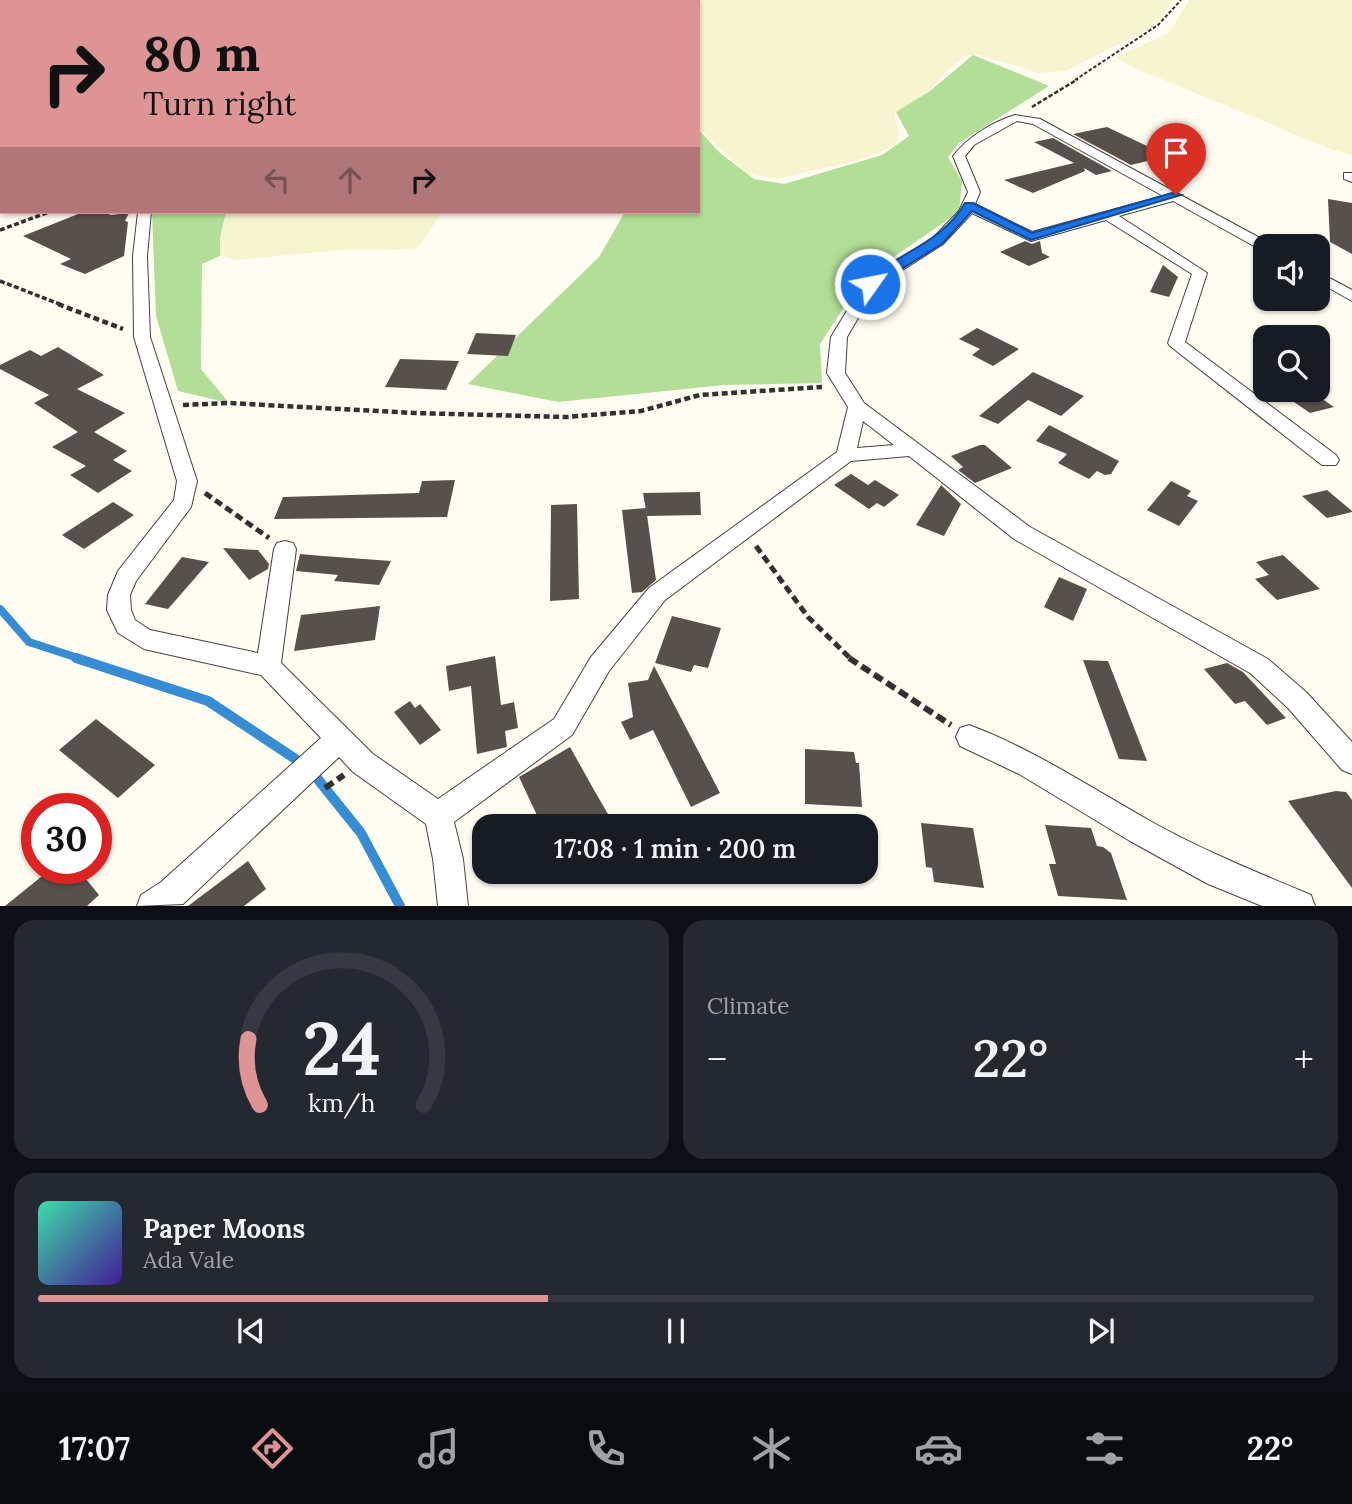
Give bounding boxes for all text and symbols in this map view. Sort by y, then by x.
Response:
text: 80 m [143,22,260,84]
icon: right [28,28,119,119]
text: Turn right [143,83,296,124]
pin [1146,123,1206,195]
icon: arrive [1157,134,1195,172]
icon: left [258,161,296,199]
icon: ahead [331,161,369,199]
icon: right [404,161,442,199]
map controls [1253,234,1330,402]
button: sound [1253,234,1330,311]
position arrow [833,247,907,321]
button: search [1253,325,1330,402]
speed limit sign: 30 [21,793,112,884]
text: 17:08 · 1 min · 200 m [554,832,796,865]
text: Climate [707,991,789,1020]
text: 24 [302,1003,381,1096]
text: 22° [973,1025,1048,1091]
text: − [707,1035,727,1083]
text: + [1294,1035,1314,1083]
text: km/h [308,1087,375,1119]
text: Paper Moons [143,1212,305,1245]
text: Ada Vale [143,1245,234,1274]
icon: previous [232,1312,270,1350]
icon: pause [657,1312,695,1350]
icon: next [1082,1312,1120,1350]
icon: directions [248,1424,297,1473]
icon: music [414,1424,463,1473]
icon: phone [581,1424,630,1473]
icon: climate [747,1424,796,1473]
icon: car [914,1424,963,1473]
icon: filters [1080,1424,1129,1473]
text: 17:07 [59,1428,130,1469]
text: 22° [1247,1428,1293,1469]

